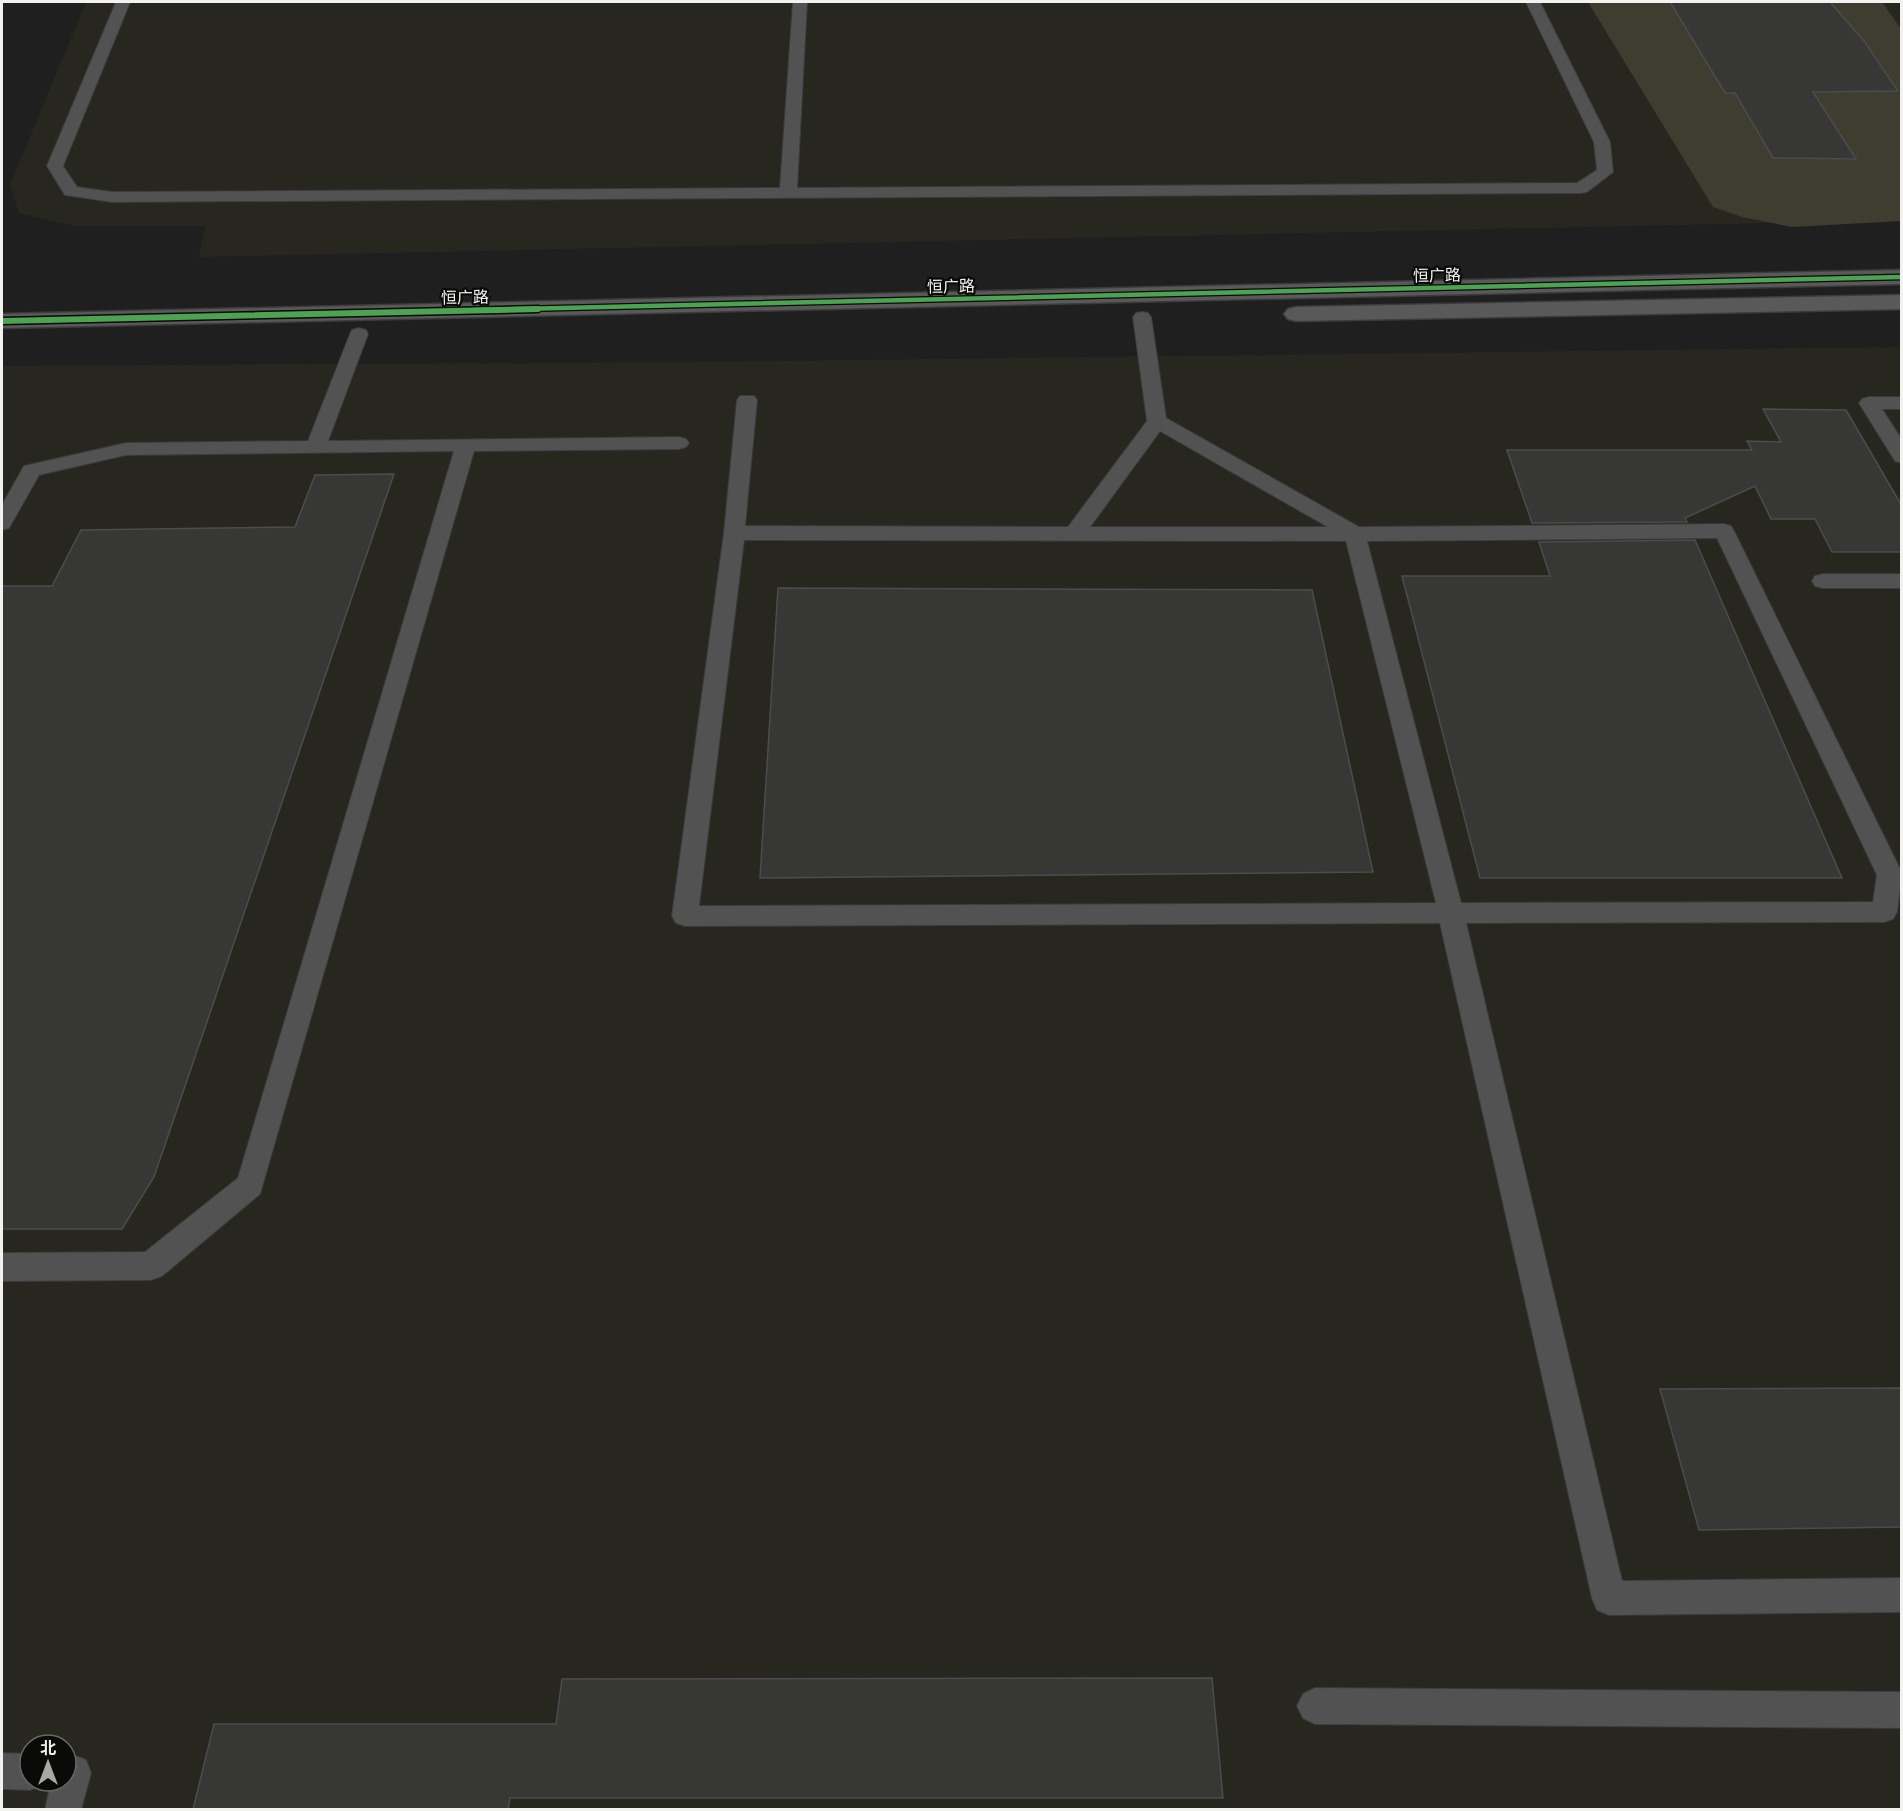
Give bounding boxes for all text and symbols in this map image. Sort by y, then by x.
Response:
street label: 恒广路 [1413,265,1461,285]
street label: 恒广路 [927,276,975,296]
street label: 恒广路 [441,287,489,307]
north arrow [18,1733,78,1793]
text: 北 [40,1738,56,1758]

